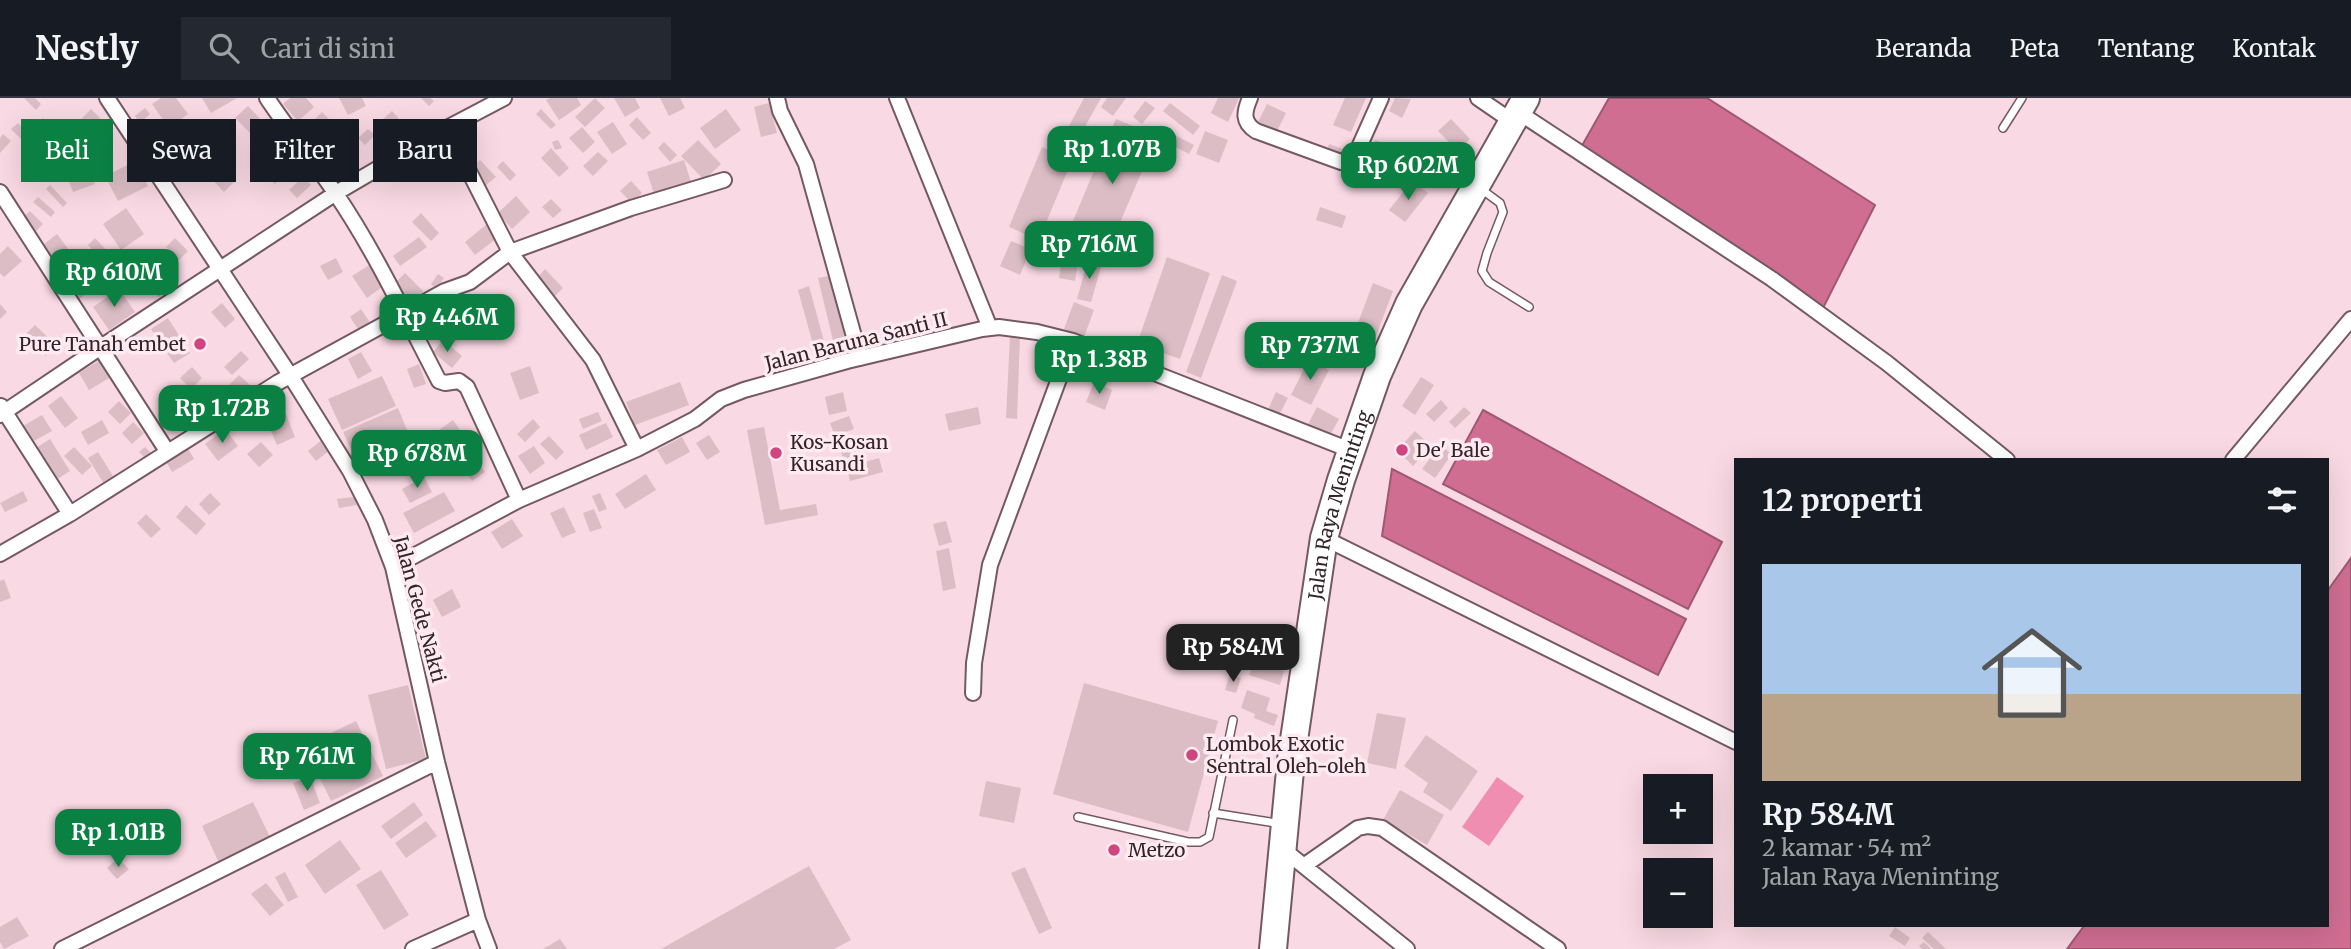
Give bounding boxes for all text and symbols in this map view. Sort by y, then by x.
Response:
search box [181,17,671,80]
text: Nestly [35,28,139,69]
icon: search [205,29,243,67]
text: Cari di sini [261,32,395,65]
text: Beranda [1876,33,1972,64]
text: Peta [2010,33,2060,64]
text: Tentang [2098,33,2194,64]
text: Kontak [2232,33,2316,64]
chip: Beli [21,119,113,182]
chip: Sewa [127,119,236,182]
chip: Filter [250,119,359,182]
chip: Baru [373,119,477,182]
pin: Rp 1.07B [1040,126,1184,186]
text: Rp 1.07B [1063,134,1161,163]
pin: Rp 602M [1343,142,1473,202]
text: Rp 602M [1357,150,1459,179]
pin: Rp 716M [1024,222,1154,281]
text: Rp 716M [1041,229,1137,258]
pin: Rp 610M [49,250,179,309]
text: Rp 610M [66,257,162,286]
pin: Rp 446M [382,294,512,354]
text: Rp 446M [396,302,498,331]
street label: Jalan Baruna Santi II [761,307,950,376]
pin: Rp 737M [1245,322,1375,382]
text: Rp 737M [1261,330,1359,359]
place label: Pure Tanah embet [19,332,187,356]
marker: Pure Tanah embet [192,336,208,352]
pin: Rp 1.38B [1027,336,1171,396]
text: Rp 1.38B [1051,344,1147,373]
pin: Rp 1.72B [150,386,294,445]
text: Rp 1.72B [175,393,269,422]
street label: Jalan Raya Meninting [1303,406,1376,602]
pin: Rp 678M [352,430,482,490]
place label: Kos-Kosan Kusandi [790,430,889,476]
text: Rp 678M [367,438,467,467]
place label: De' Bale [1416,438,1490,462]
marker: De' Bale [1394,442,1410,458]
marker: Kos-Kosan Kusandi [768,445,784,461]
text: 12 properti [1762,481,1923,519]
icon: filters [2263,481,2301,519]
street label: Jalan Gede Nakti [389,532,451,685]
icon: home [1969,610,2095,736]
pin: Rp 584M [1168,624,1298,684]
text: Rp 584M [1182,632,1284,661]
place label: Lombok Exotic Sentral Oleh-oleh [1206,732,1367,778]
pin: Rp 761M [242,734,372,793]
text: Rp 761M [259,741,355,770]
marker: Lombok Exotic Sentral Oleh-oleh [1184,747,1200,763]
map controls [1643,774,1713,928]
button: + [1643,774,1713,844]
text: Rp 584M [1762,795,1894,833]
pin: Rp 1.01B [46,810,190,869]
text: Rp 1.01B [71,817,165,846]
text: 2 kamar · 54 m² [1762,833,1931,862]
place label: Metzo [1128,838,1185,862]
marker: Metzo [1106,842,1122,858]
button: − [1643,858,1713,928]
text: Jalan Raya Meninting [1762,862,1999,891]

